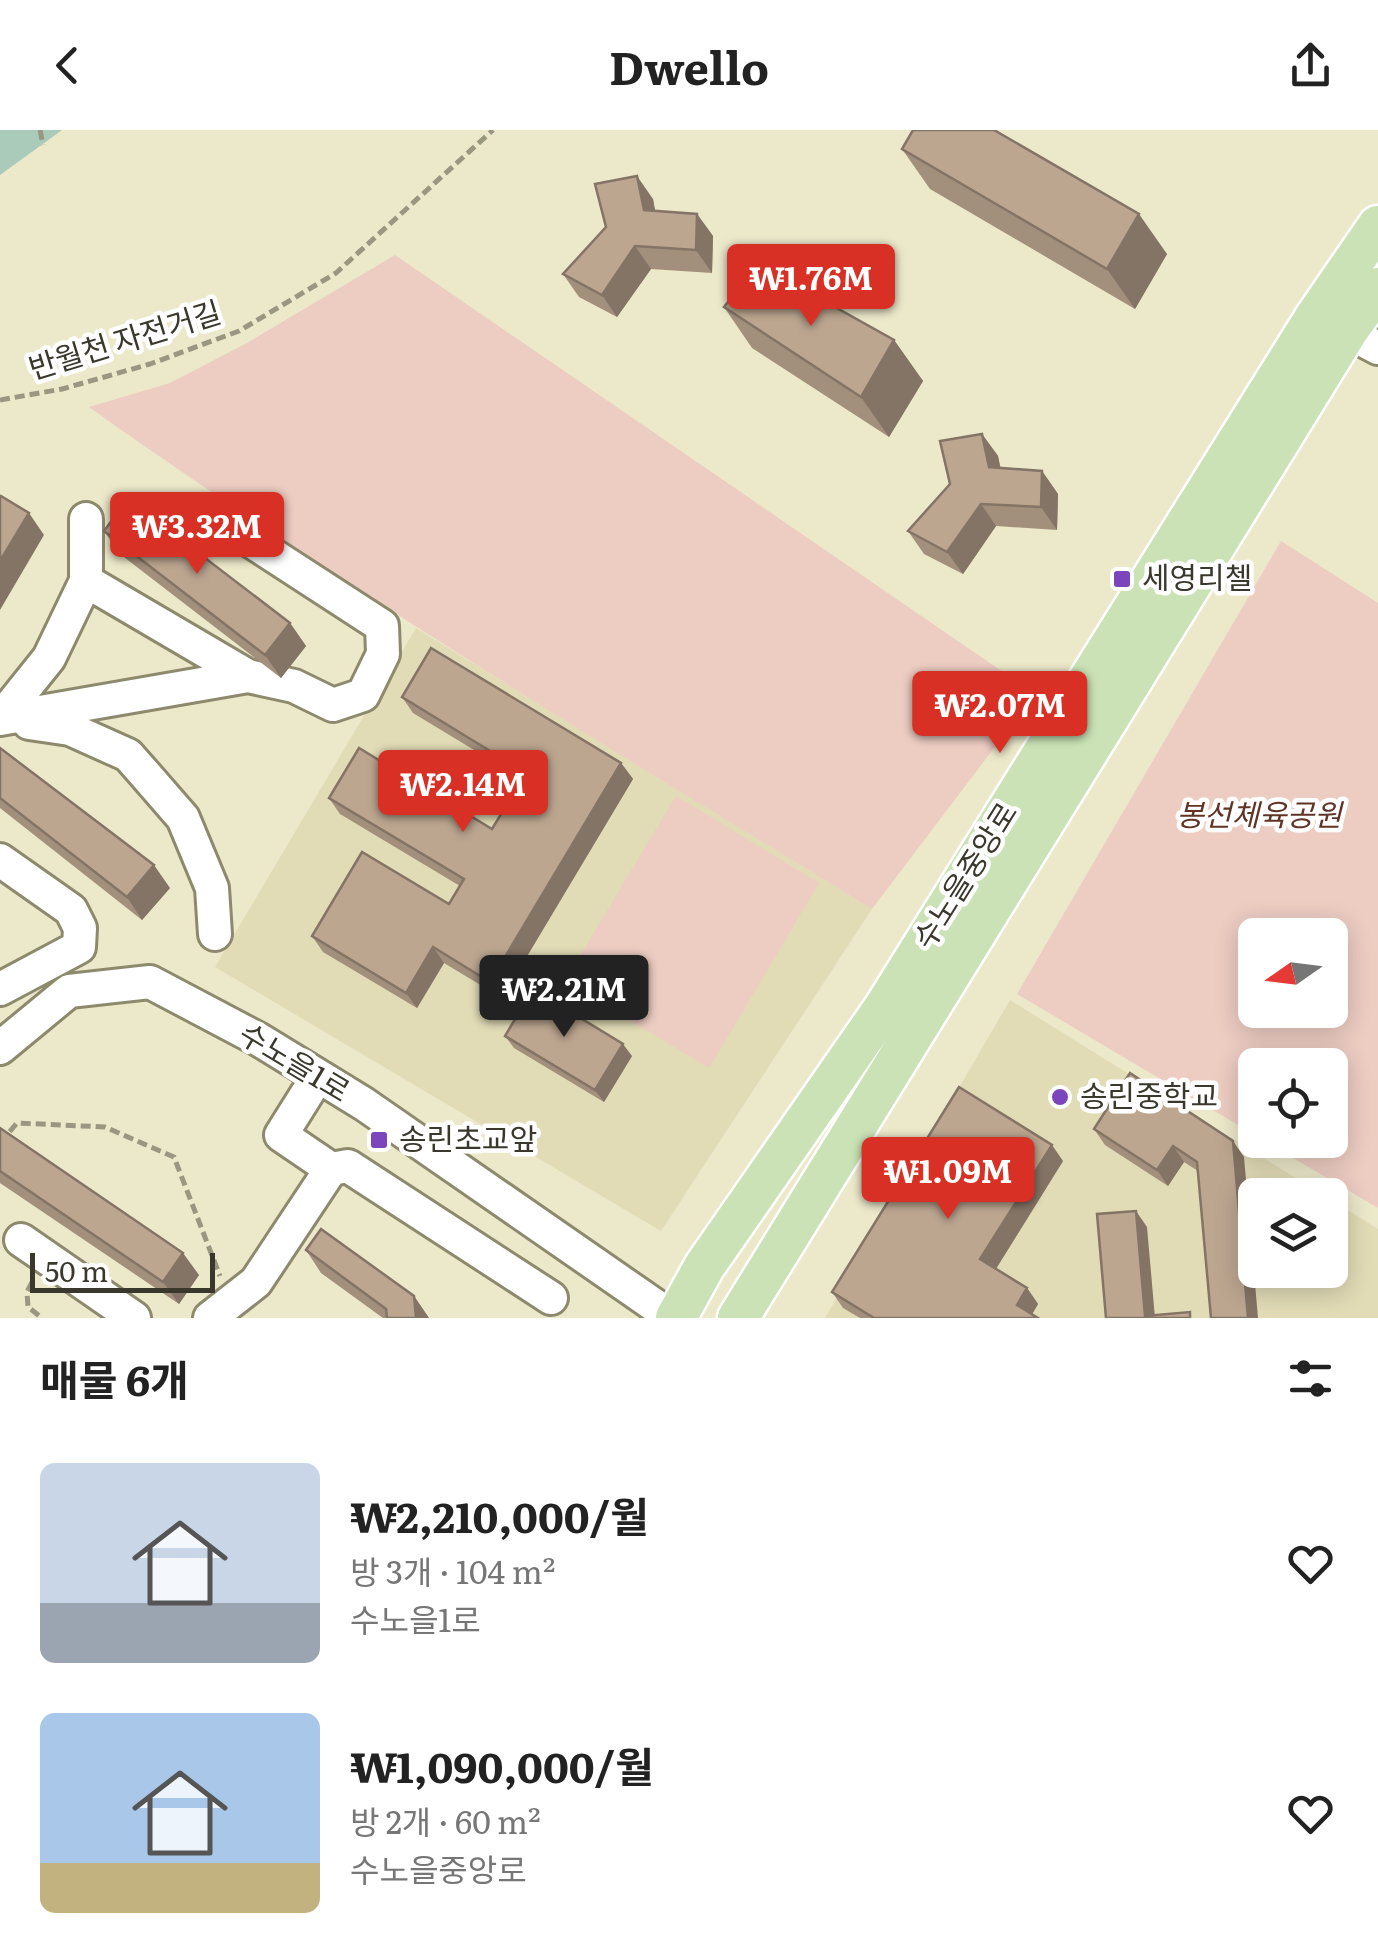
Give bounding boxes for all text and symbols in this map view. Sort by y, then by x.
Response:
text: Dwello [609,32,769,99]
icon: back [40,38,95,93]
icon: share [1283,38,1338,93]
pin: ₩1.76M [730,244,892,329]
text: ₩1.76M [749,252,873,300]
street label: 반월천 자전거길 [22,288,226,388]
pin: ₩3.32M [116,492,278,577]
text: ₩3.32M [132,500,262,548]
place label: 세영리첼 [1142,554,1252,598]
marker: 세영리첼 [1111,568,1133,590]
pin: ₩2.07M [919,671,1081,756]
text: ₩2.07M [934,679,1066,727]
pin: ₩2.14M [382,750,544,835]
text: ₩2.14M [400,758,526,806]
park label: 봉선체육공원 [1176,791,1344,835]
street label: 수노을중앙로 [901,793,1026,956]
north arrow [1238,918,1348,1028]
map controls [1238,918,1348,1288]
pin: ₩2.21M [483,955,645,1040]
text: ₩2.21M [501,963,627,1011]
street label: 수노을1로 [232,1010,359,1111]
button: locate [1238,1048,1348,1158]
place label: 송린중학교 [1080,1072,1218,1116]
marker: 송린중학교 [1049,1086,1071,1108]
place label: 송린초교앞 [399,1115,537,1159]
marker: 송린초교앞 [368,1129,390,1151]
pin: ₩1.09M [867,1137,1029,1222]
text: ₩1.09M [884,1145,1012,1193]
button: layers [1238,1178,1348,1288]
scale bar [30,1248,215,1292]
text: 50 m [45,1249,108,1291]
text: 매물 6개 [40,1347,189,1409]
icon: filters [1283,1351,1338,1406]
text: ₩2,210,000/월 [350,1484,649,1546]
icon: home [120,1503,240,1623]
icon: heart [1283,1536,1338,1591]
text: 방 3개 · 104 m² [350,1546,555,1594]
text: 수노을1로 [350,1594,481,1642]
text: ₩1,090,000/월 [350,1734,654,1796]
icon: home [120,1753,240,1873]
icon: heart [1283,1786,1338,1841]
text: 방 2개 · 60 m² [350,1796,541,1844]
text: 수노을중앙로 [350,1844,527,1892]

